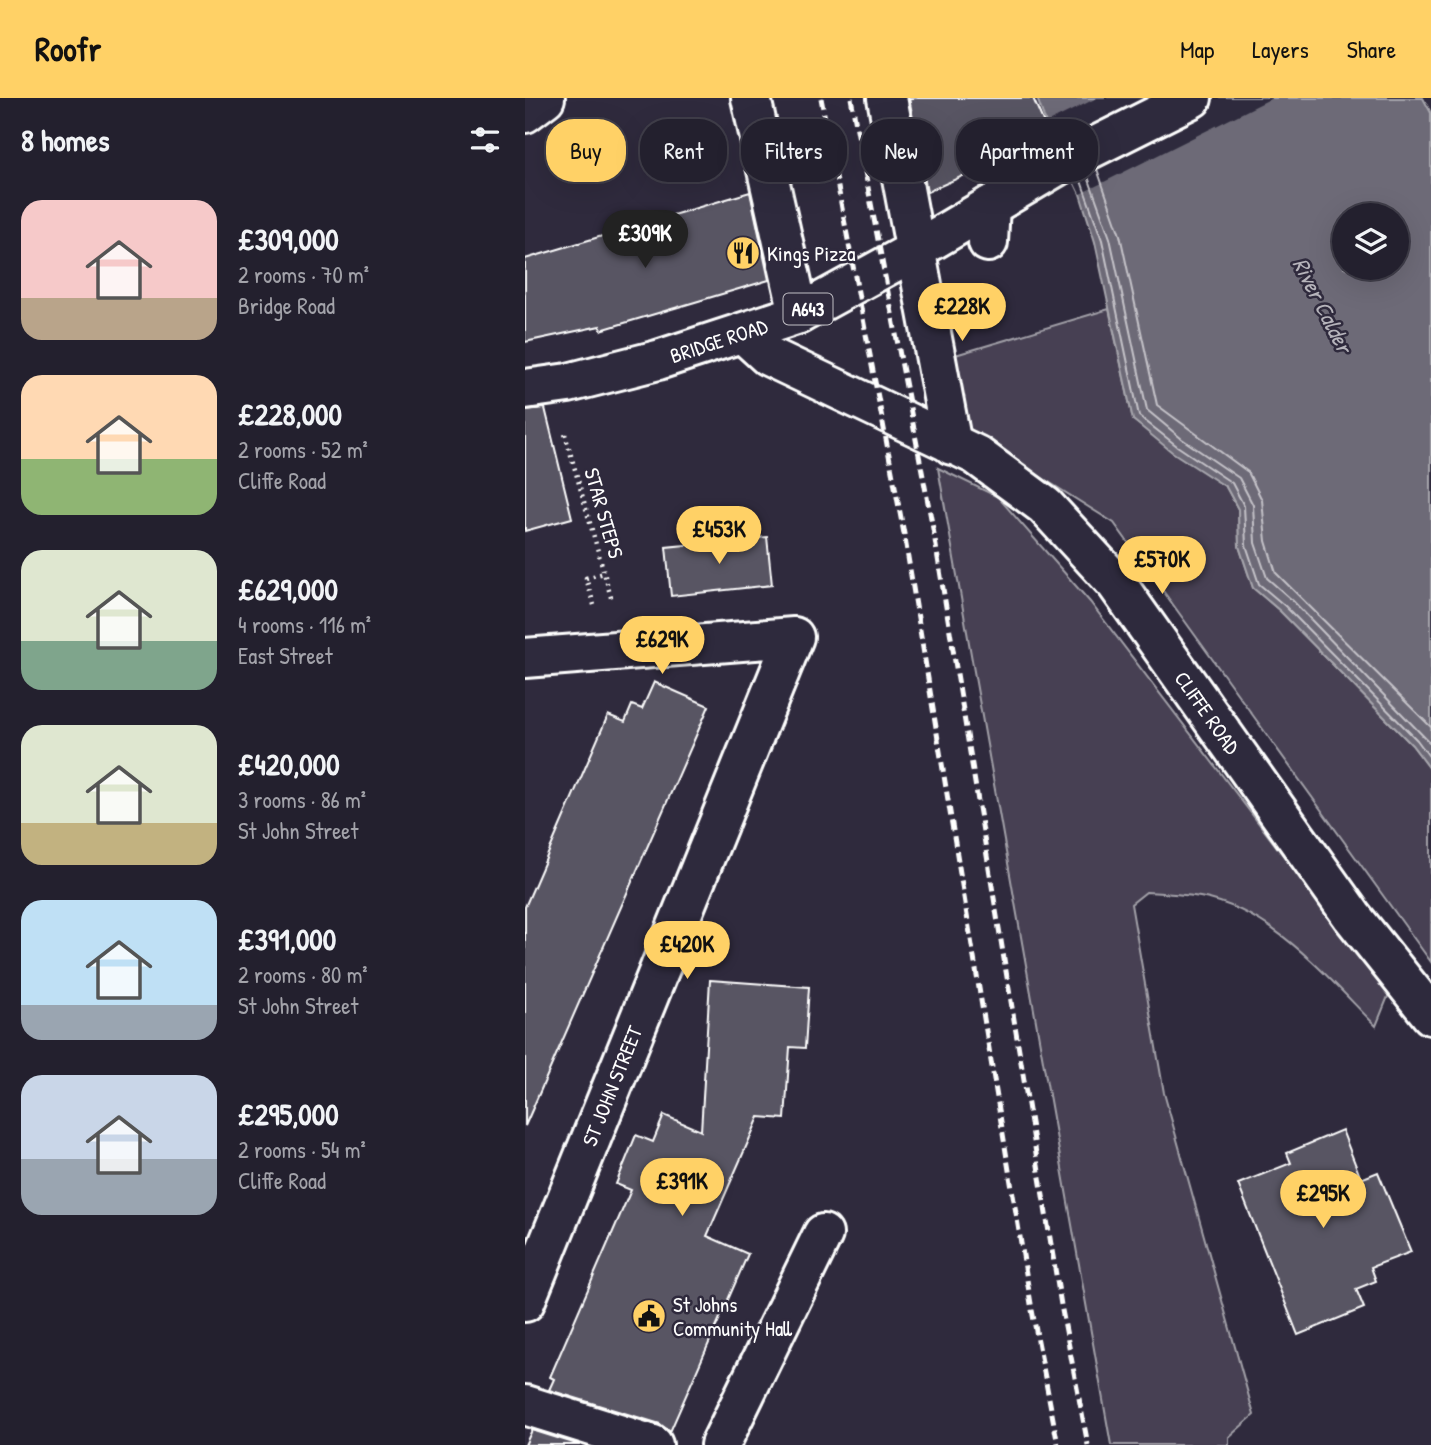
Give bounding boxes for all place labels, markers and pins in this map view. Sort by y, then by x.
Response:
pin: £309K [596,211,694,270]
restaurant icon: Kings Pizza [724,234,762,272]
place label: Kings Pizza [767,239,855,268]
pin: £228K [913,284,1011,343]
pin: £453K [670,506,768,566]
pin: £570K [1113,536,1211,596]
pin: £629K [613,616,711,676]
pin: £420K [638,922,736,981]
pin: £391K [633,1158,731,1218]
pin: £295K [1274,1170,1372,1230]
place label: St Johns Community Hall [673,1290,793,1343]
public building icon: St Johns Community Hall [630,1297,668,1335]

